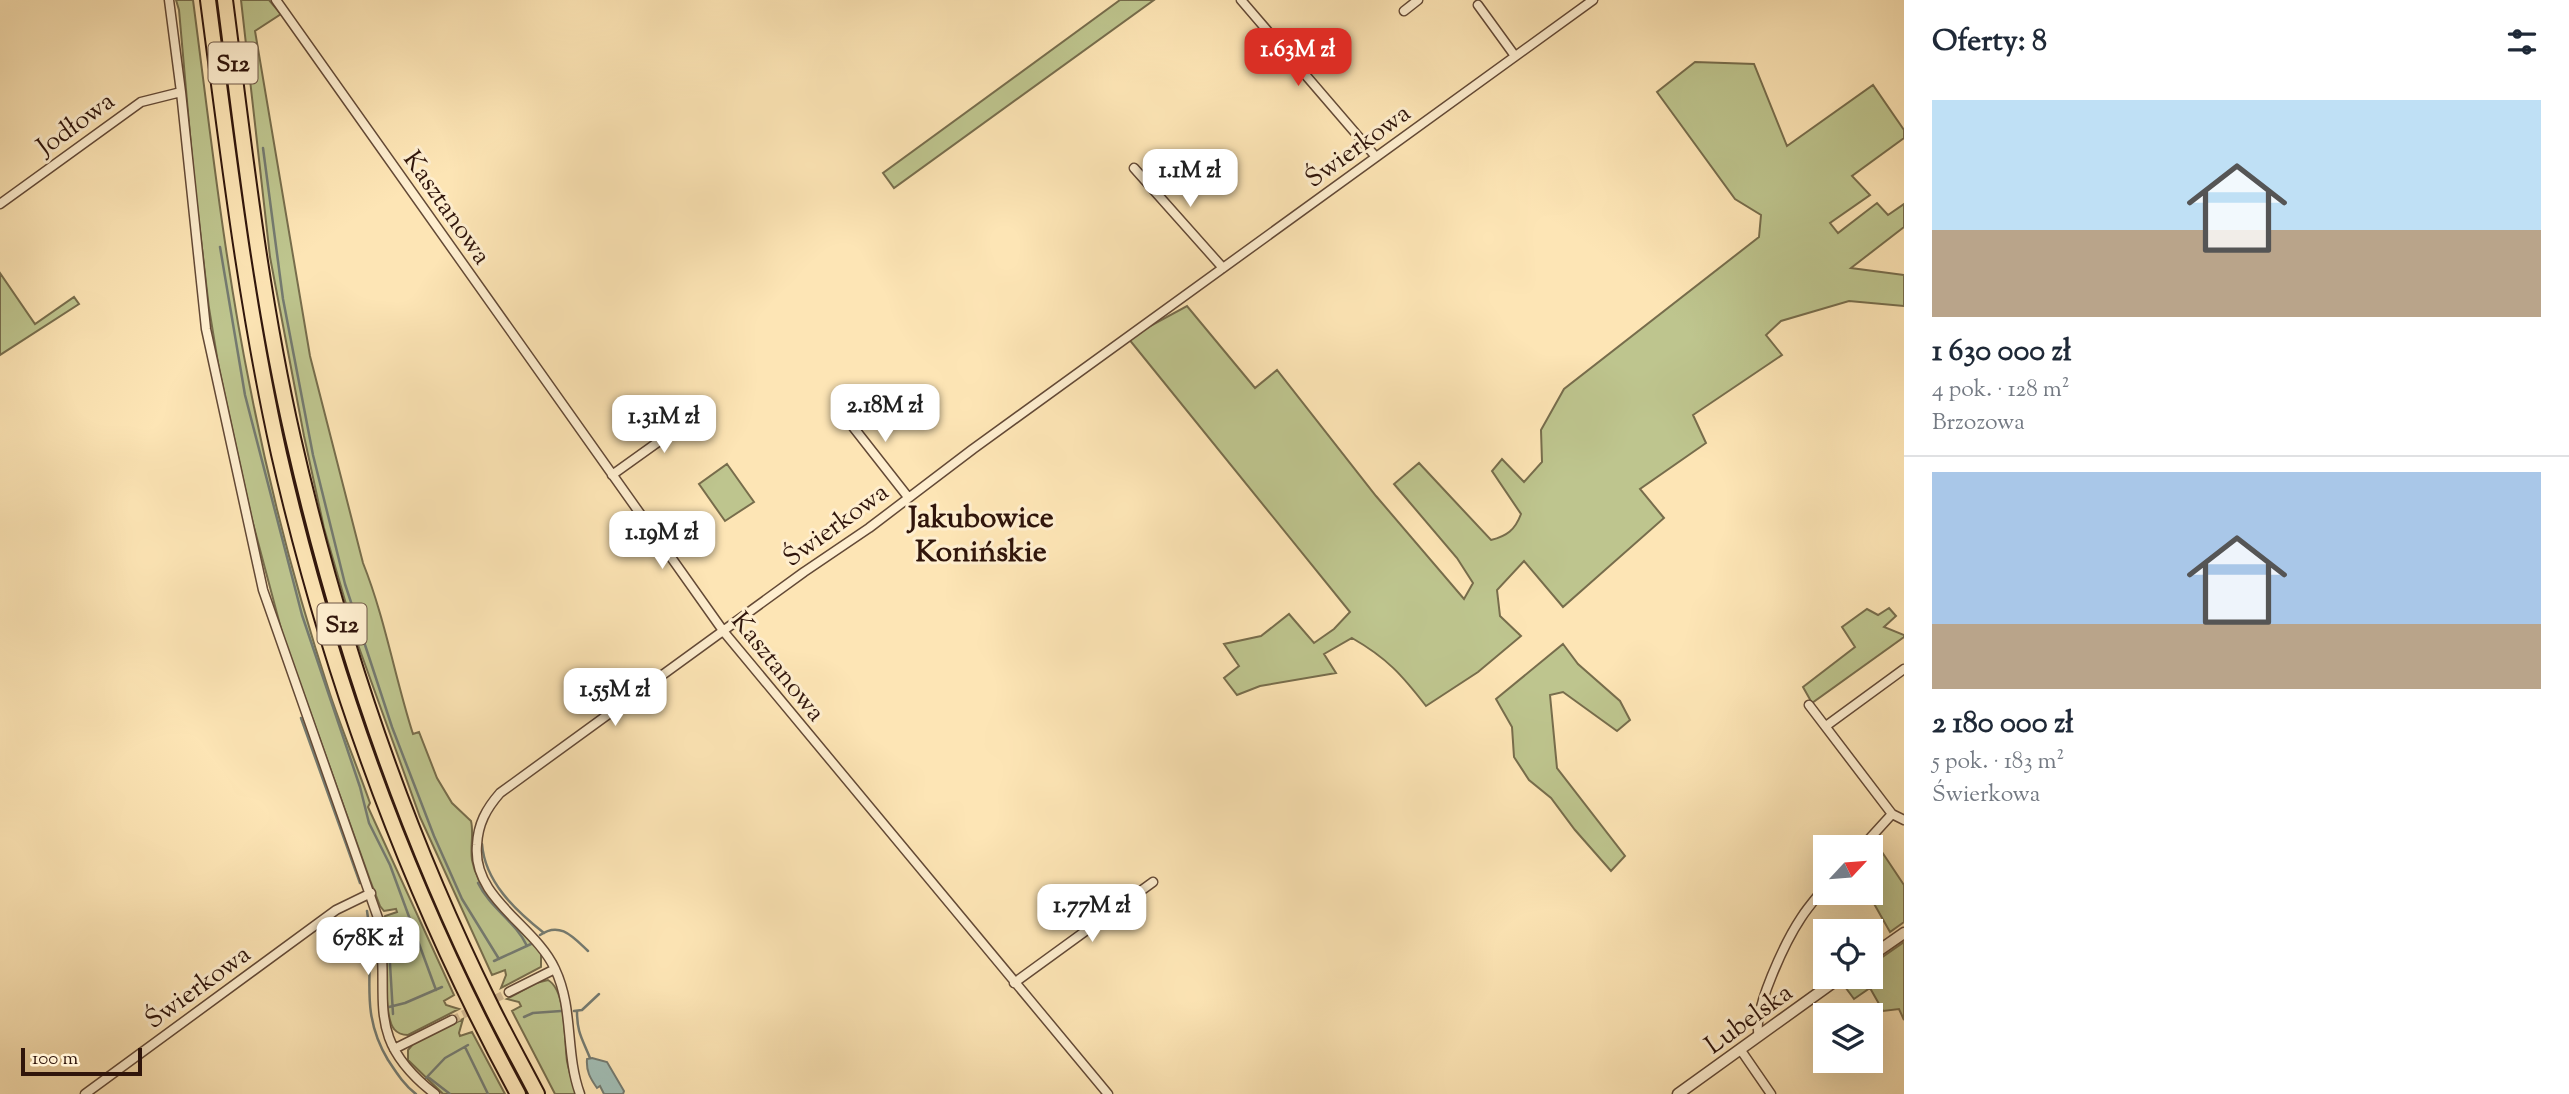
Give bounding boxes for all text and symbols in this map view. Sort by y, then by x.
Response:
text: Oferty: 8 [1932,21,2047,64]
icon: filters [2503,23,2541,61]
pin: 1.63M zł [1226,28,1370,88]
text: 1.63M zł [1260,34,1336,67]
road number: S12 [208,42,258,84]
street label: Jodłowa [28,84,123,167]
street label: Świerkowa [1298,96,1419,198]
street label: Kasztanowa [393,144,499,273]
icon: home [2174,145,2300,271]
pin: 1.1M zł [1125,150,1255,209]
text: 1.1M zł [1159,155,1221,188]
text: 1 630 000 zł [1932,331,2071,374]
text: 4 pok. · 128 m² [1932,374,2069,407]
pin: 2.18M zł [813,384,957,444]
text: 2.18M zł [847,390,923,423]
pin: 1.31M zł [592,396,736,455]
text: 1.31M zł [628,401,700,434]
text: Brzozowa [1932,407,2025,440]
street label: Świerkowa [776,475,897,577]
district label: Jakubowice Konińskie [906,498,1054,575]
pin: 1.19M zł [590,512,734,571]
text: 1.19M zł [625,517,699,550]
icon: home [2174,517,2300,643]
road number: S12 [318,604,366,644]
street label: Kasztanowa [721,605,833,730]
pin: 1.55M zł [543,668,687,728]
text: 1.55M zł [580,674,650,707]
text: 2 180 000 zł [1932,703,2074,746]
text: 5 pok. · 183 m² [1932,746,2064,779]
text: Świerkowa [1932,779,2040,812]
north arrow [1813,835,1883,905]
map controls [1813,835,1883,1073]
pin: 1.77M zł [1020,884,1164,944]
text: 1.77M zł [1053,890,1131,923]
pin: 678K zł [303,918,433,977]
button: locate [1813,919,1883,989]
text: 678K zł [332,923,404,956]
street label: Świerkowa [138,937,259,1039]
street label: Lubelska [1698,976,1801,1064]
button: layers [1813,1003,1883,1073]
scale bar [21,1045,142,1077]
text: 100 m [32,1046,78,1073]

